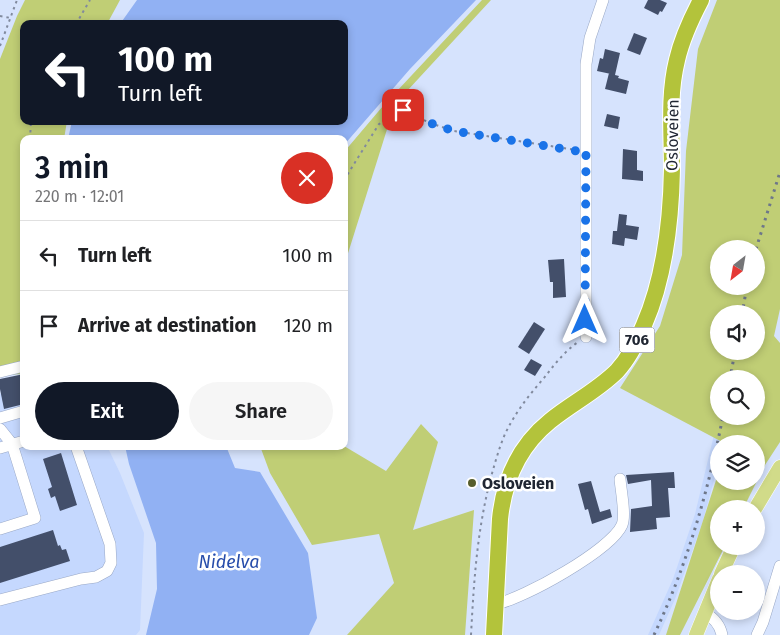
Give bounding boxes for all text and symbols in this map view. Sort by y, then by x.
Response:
text: 100 m [118,38,213,80]
icon: left [35,40,100,105]
text: Turn left [118,80,202,107]
pin [382,89,424,131]
icon: arrive [389,96,417,124]
street label: Osloveien [662,99,683,171]
text: 3 min [35,150,109,186]
button: close [281,152,333,204]
text: 220 m · 12:01 [35,187,124,206]
north arrow [710,240,765,295]
map controls [710,240,765,620]
icon: left [35,242,63,270]
text: Turn left [78,244,152,267]
text: 100 m [282,244,333,267]
position arrow [558,293,610,345]
button: sound [710,305,765,360]
icon: arrive [35,312,63,340]
text: Arrive at destination [78,314,257,337]
text: 120 m [283,314,333,337]
road number: 706 [620,328,654,352]
button: search [710,370,765,425]
button: Exit [35,382,179,440]
button: Share [189,382,333,440]
button: layers [710,435,765,490]
place label: Osloveien [482,474,554,493]
marker: Osloveien [466,477,478,489]
button: + [710,500,765,555]
water label: Nidelva [198,551,260,573]
button: − [710,565,765,620]

